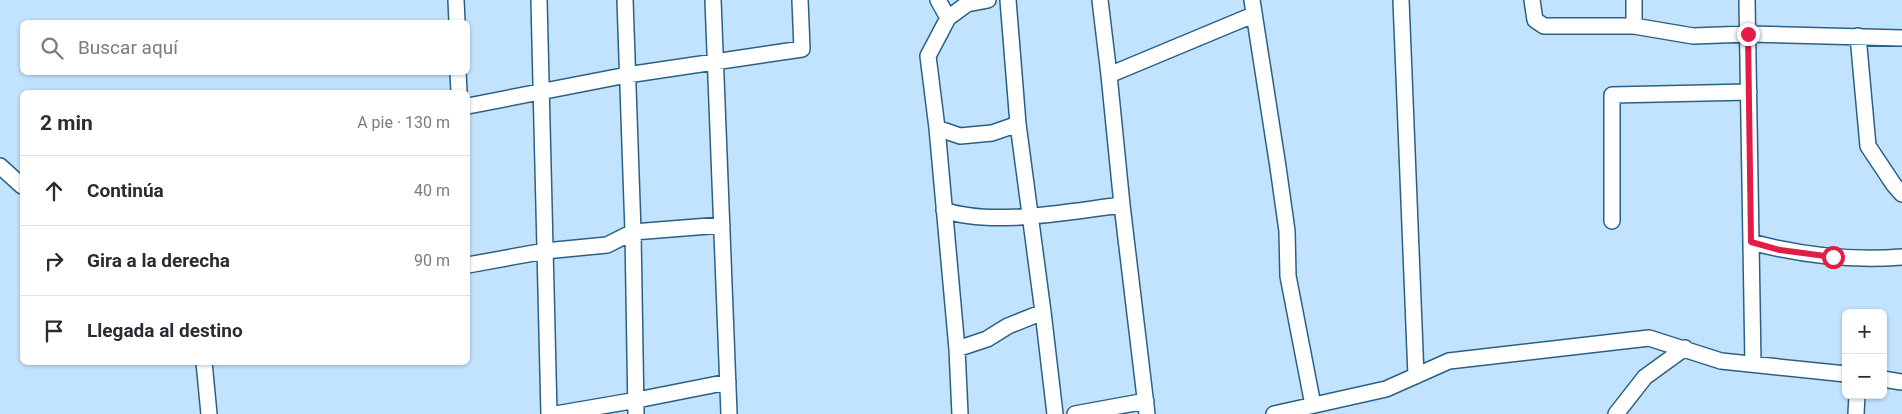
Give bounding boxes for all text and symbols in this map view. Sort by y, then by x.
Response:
search box [20,20,470,75]
route end [1737,23,1760,46]
icon: search [38,34,66,62]
text: Buscar aquí [78,36,178,59]
text: 2 min [40,111,93,135]
text: A pie · 130 m [357,113,450,132]
icon: ahead [40,177,68,205]
text: Continúa [87,179,164,202]
text: 40 m [414,181,450,200]
route start [1822,246,1845,269]
icon: right [40,247,68,275]
text: Gira a la derecha [87,249,230,272]
text: 90 m [414,251,450,270]
map controls [1842,309,1887,399]
button: + [1842,309,1887,354]
icon: arrive [40,317,68,345]
text: Llegada al destino [87,319,243,342]
button: − [1842,354,1887,399]

